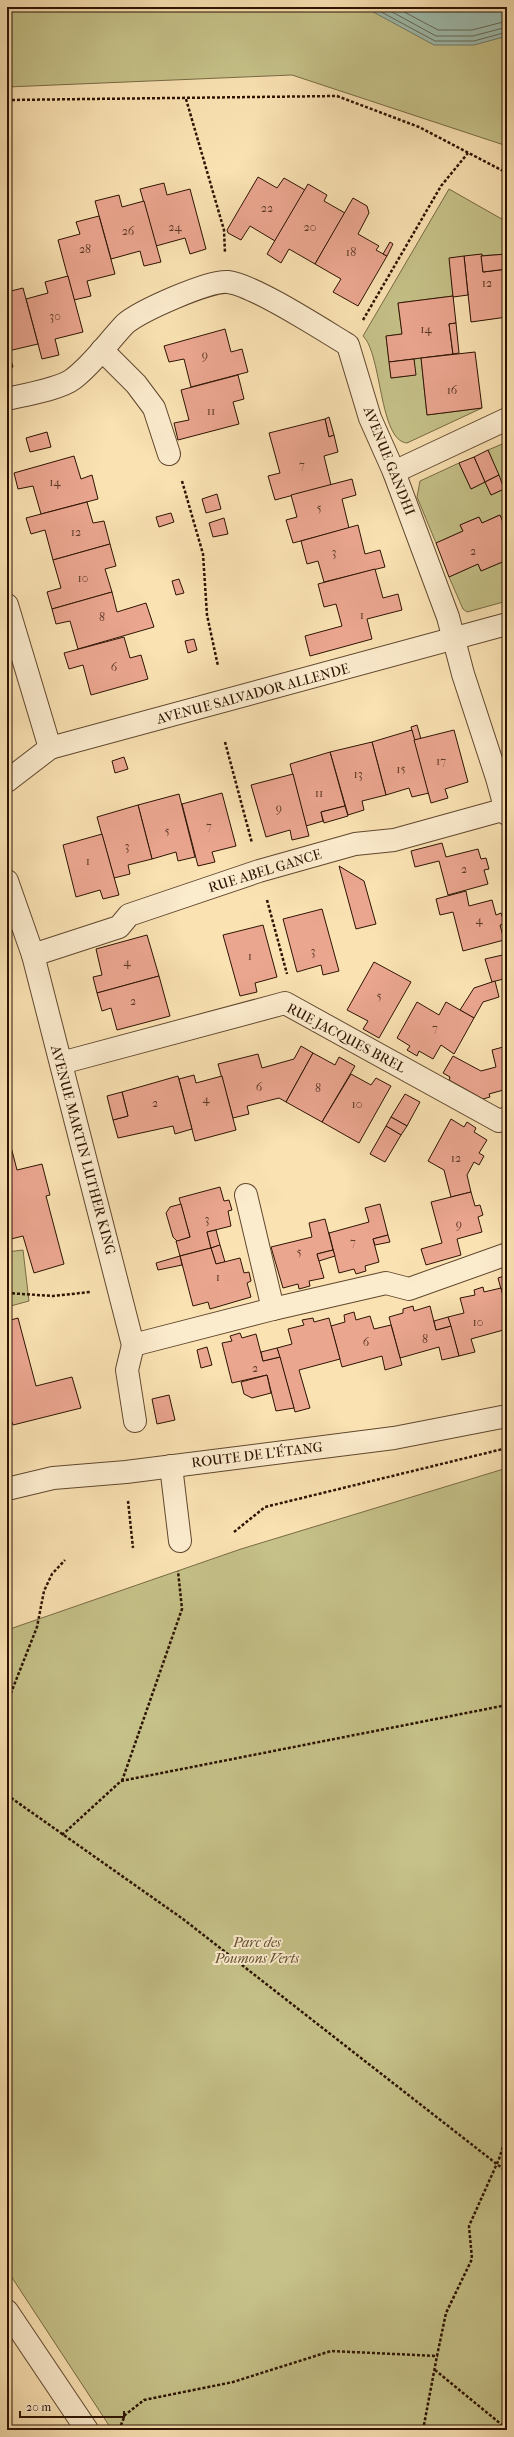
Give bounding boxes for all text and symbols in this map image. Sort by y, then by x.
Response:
house number: 22 [261,201,273,215]
house number: 24 [168,220,183,234]
house number: 20 [304,220,316,234]
house number: 26 [122,224,135,238]
house number: 28 [79,242,91,256]
house number: 18 [346,245,356,259]
house number: 12 [482,276,492,290]
house number: 30 [49,309,61,323]
house number: 14 [420,322,433,336]
house number: 9 [202,348,208,362]
house number: 16 [447,383,458,397]
street label: AVENUE GANDHI [359,403,419,518]
house number: 11 [207,404,215,418]
house number: 7 [299,458,305,472]
house number: 14 [49,475,62,489]
house number: 5 [316,501,322,515]
house number: 12 [71,525,81,539]
house number: 2 [470,544,476,558]
house number: 3 [332,545,337,559]
house number: 10 [78,571,88,585]
house number: 1 [360,608,364,622]
house number: 8 [99,610,105,624]
house number: 6 [111,660,118,674]
street label: AVENUE SALVADOR ALLENDE [154,660,352,728]
house number: 17 [436,754,446,768]
house number: 15 [396,762,406,776]
house number: 13 [353,767,363,781]
house number: 11 [315,786,323,800]
house number: 9 [276,801,282,815]
house number: 7 [206,819,212,833]
house number: 5 [164,824,170,838]
house number: 3 [125,839,130,853]
street label: RUE ABEL GANCE [206,846,324,896]
house number: 1 [86,854,90,868]
house number: 2 [461,862,467,876]
house number: 4 [475,913,483,927]
house number: 3 [311,944,316,958]
house number: 1 [248,949,252,963]
house number: 4 [123,955,131,969]
house number: 5 [376,989,382,1003]
house number: 2 [130,994,136,1008]
street label: RUE JACQUES BREL [284,1000,409,1077]
house number: 7 [432,1021,438,1035]
street label: AVENUE MARTIN LUTHER KING [47,1042,119,1257]
house number: 6 [256,1080,263,1094]
house number: 8 [315,1081,321,1095]
house number: 4 [202,1092,210,1106]
house number: 2 [152,1096,158,1110]
house number: 10 [352,1097,362,1111]
house number: 12 [451,1151,461,1165]
house number: 3 [205,1212,210,1226]
house number: 9 [456,1217,462,1231]
house number: 7 [350,1235,356,1249]
house number: 5 [296,1245,302,1259]
house number: 1 [216,1270,220,1284]
house number: 10 [473,1315,483,1329]
house number: 8 [422,1332,428,1346]
house number: 6 [363,1335,370,1349]
house number: 2 [252,1361,258,1375]
street label: ROUTE DE L'ÉTANG [190,1438,324,1471]
park label: Parc des Poumons Verts [214,1934,300,1967]
scale bar [20,2393,124,2419]
text: 20 m [26,2400,51,2414]

